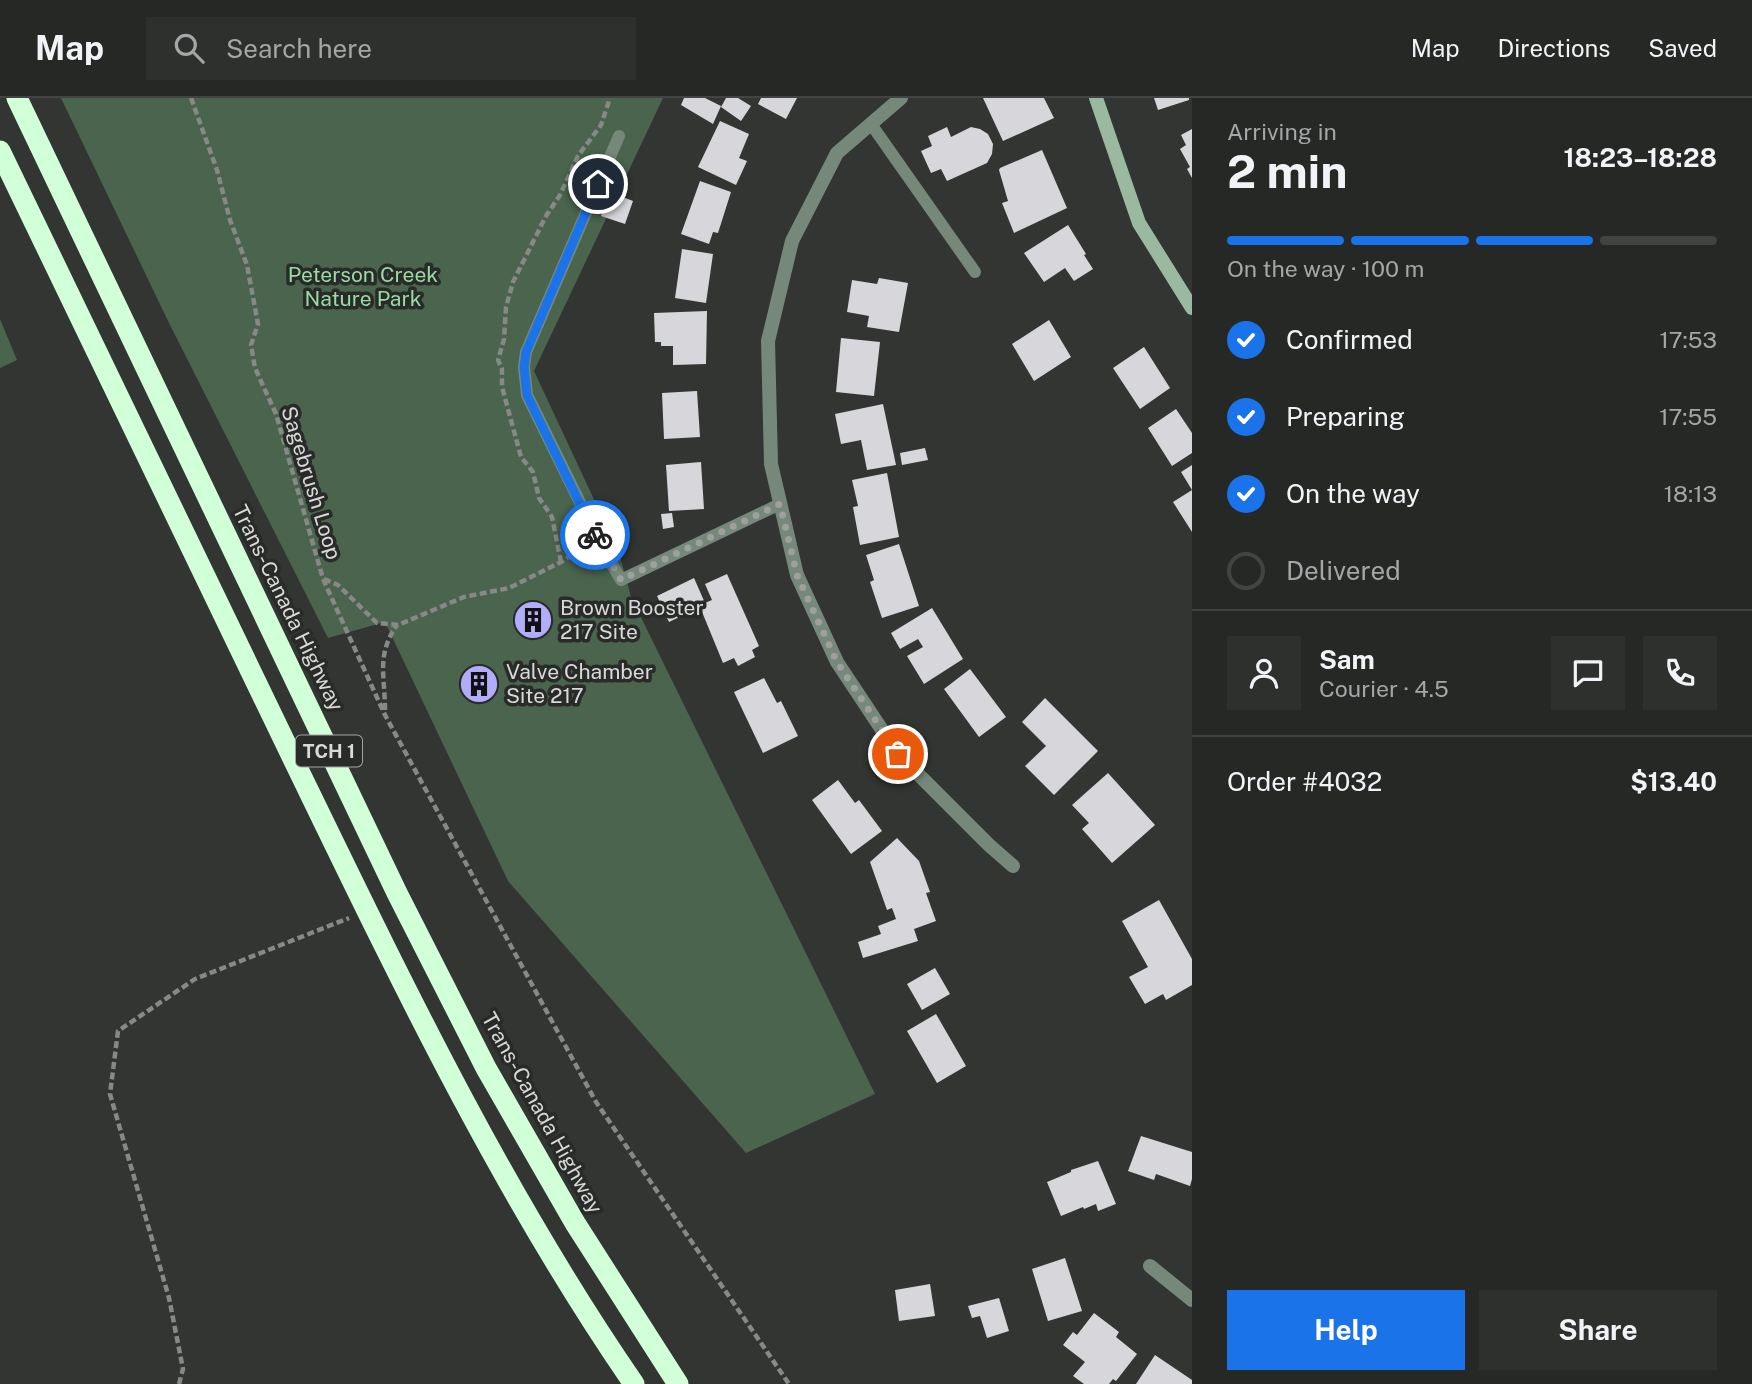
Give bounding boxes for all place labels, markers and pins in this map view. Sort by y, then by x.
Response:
pin [568,154,628,214]
place label: Brown Booster 217 Site [560,595,704,644]
building icon: Brown Booster 217 Site [512,599,554,641]
place label: Valve Chamber Site 217 [506,659,653,708]
building icon: Valve Chamber Site 217 [458,663,500,705]
pin [868,724,928,784]

